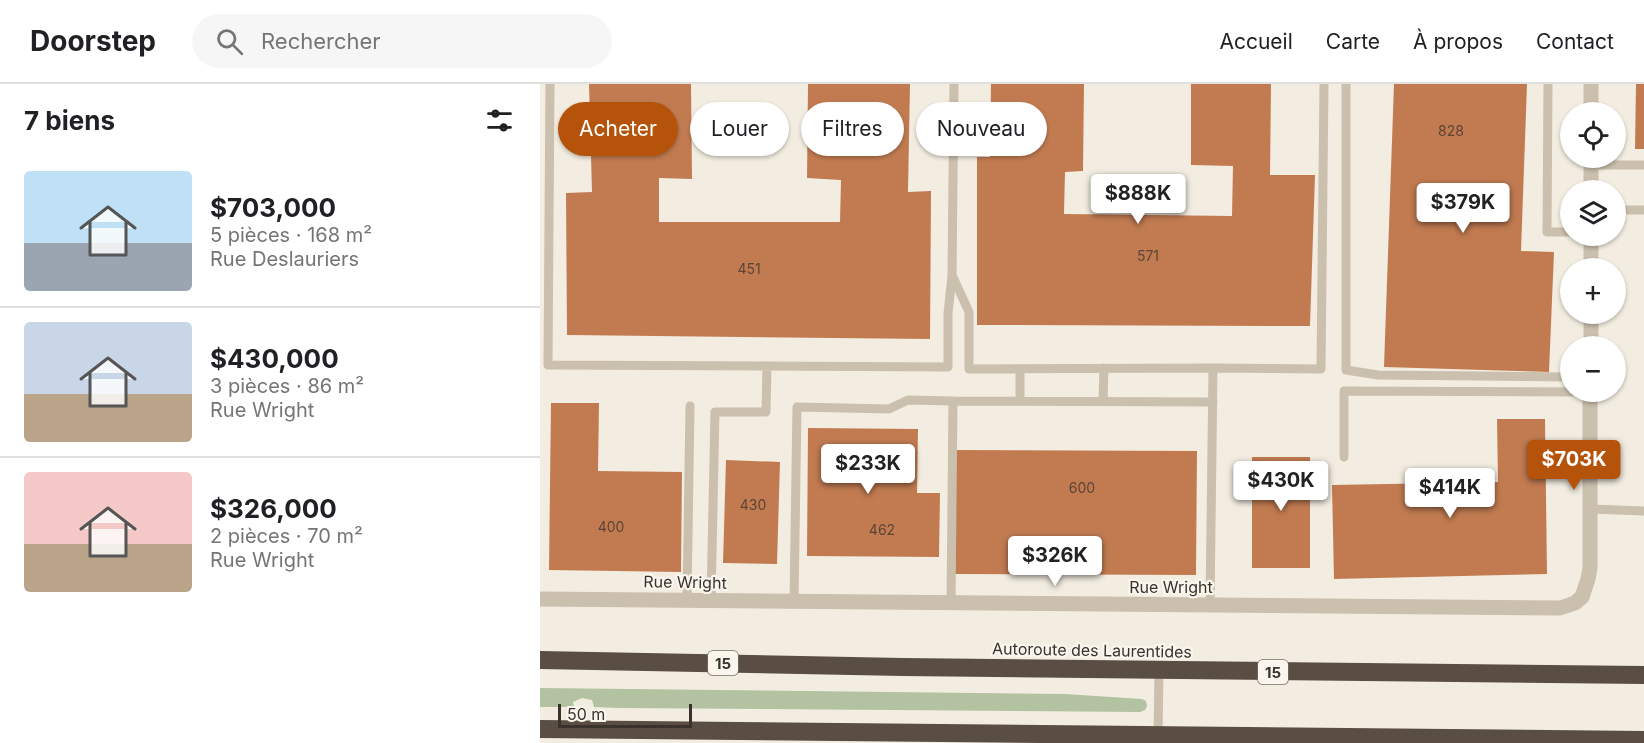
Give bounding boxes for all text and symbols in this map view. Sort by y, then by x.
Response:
search box [192,14,612,68]
text: Doorstep [30,24,156,58]
icon: search [213,25,246,58]
text: Rechercher [261,28,381,54]
text: Accueil [1219,29,1293,54]
text: Carte [1326,29,1380,54]
text: À propos [1413,29,1503,54]
text: Contact [1536,29,1614,54]
chip: Acheter [558,102,678,156]
chip: Louer [690,102,789,156]
chip: Filtres [801,102,904,156]
chip: Nouveau [916,102,1047,156]
map controls [1560,102,1626,402]
button: locate [1560,102,1626,168]
icon: filters [483,104,516,137]
text: 7 biens [24,105,115,136]
house number: 828 [1438,122,1464,139]
pin: $888K [1096,174,1180,225]
button: layers [1560,180,1626,246]
text: $888K [1105,181,1171,205]
pin: $379K [1421,183,1505,234]
text: $379K [1431,190,1495,214]
text: $703,000 [210,192,336,223]
icon: home [72,195,144,267]
text: 5 pièces · 168 m² [210,223,372,247]
text: Rue Deslauriers [210,247,359,271]
house number: 571 [1137,247,1159,264]
button: + [1560,258,1626,324]
house number: 451 [737,260,761,277]
button: − [1560,336,1626,402]
text: $430,000 [210,343,339,374]
icon: home [72,346,144,418]
text: 3 pièces · 86 m² [210,374,364,398]
text: Rue Wright [210,398,314,422]
pin: $703K [1532,440,1616,491]
pin: $233K [826,444,910,495]
text: $703K [1541,447,1607,471]
text: $233K [835,451,901,475]
pin: $430K [1239,461,1323,512]
text: $430K [1247,468,1315,492]
pin: $414K [1408,468,1492,519]
text: $414K [1419,475,1481,499]
house number: 600 [1069,479,1095,496]
text: $326,000 [210,493,337,524]
icon: home [72,496,144,568]
house number: 430 [740,496,766,513]
house number: 400 [598,518,624,535]
house number: 462 [869,521,895,538]
text: 2 pièces · 70 m² [210,524,363,548]
pin: $326K [1013,536,1097,587]
text: $326K [1022,543,1088,567]
text: Rue Wright [210,548,314,572]
street label: Rue Wright [643,571,727,593]
street label: Rue Wright [1129,577,1213,597]
street label: Autoroute des Laurentides [992,638,1192,662]
road number: 15 [708,651,738,675]
road number: 15 [1258,660,1288,684]
scale bar [558,701,692,728]
text: 50 m [567,704,605,724]

